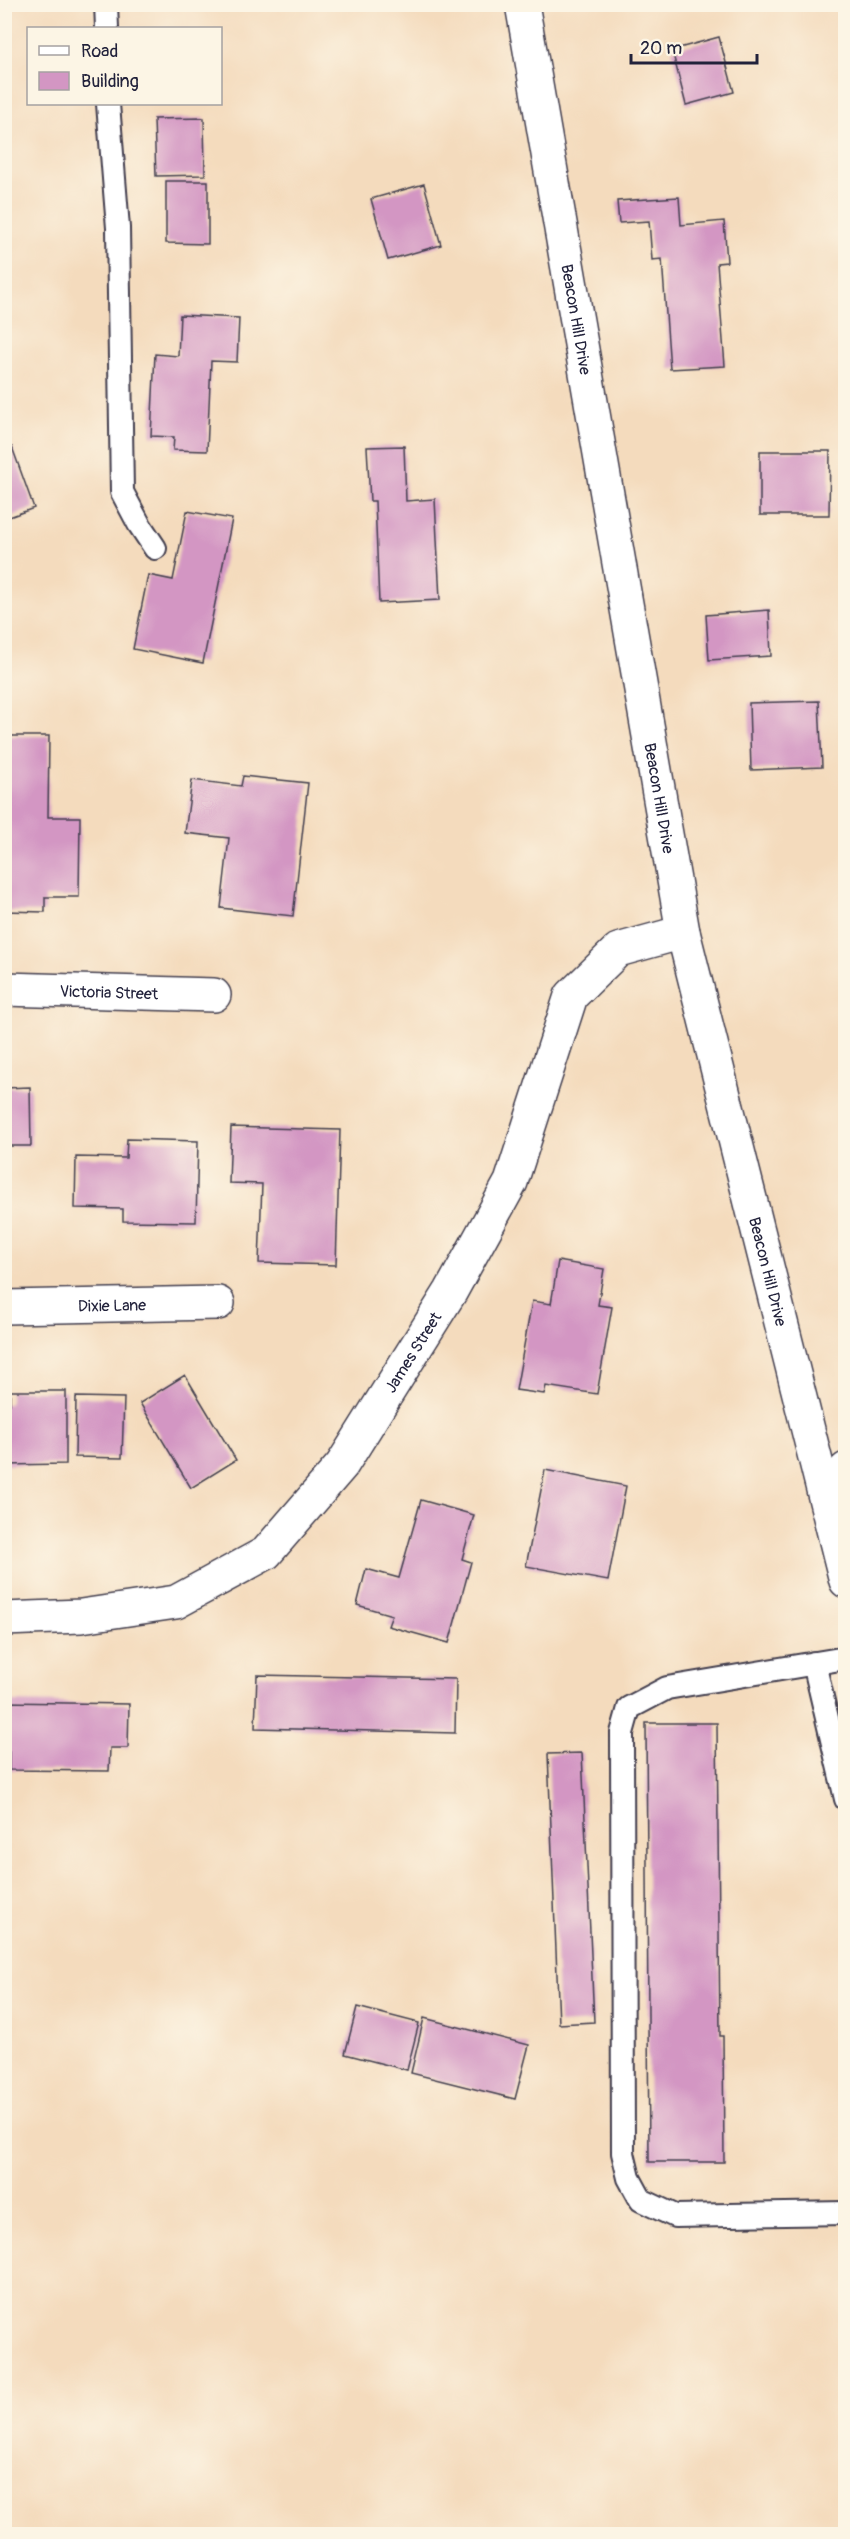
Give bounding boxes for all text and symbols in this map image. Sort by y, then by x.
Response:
legend [27,27,222,105]
scale bar [631,27,757,65]
text: 20 m [640,37,682,60]
text: Road [81,40,118,63]
text: Building [81,70,139,93]
street label: Beacon Hill Drive [556,263,595,376]
street label: Beacon Hill Drive [639,742,678,855]
street label: Victoria Street [59,982,159,1004]
street label: Beacon Hill Drive [744,1215,791,1329]
street label: Dixie Lane [78,1295,146,1317]
street label: James Street [381,1308,447,1397]

